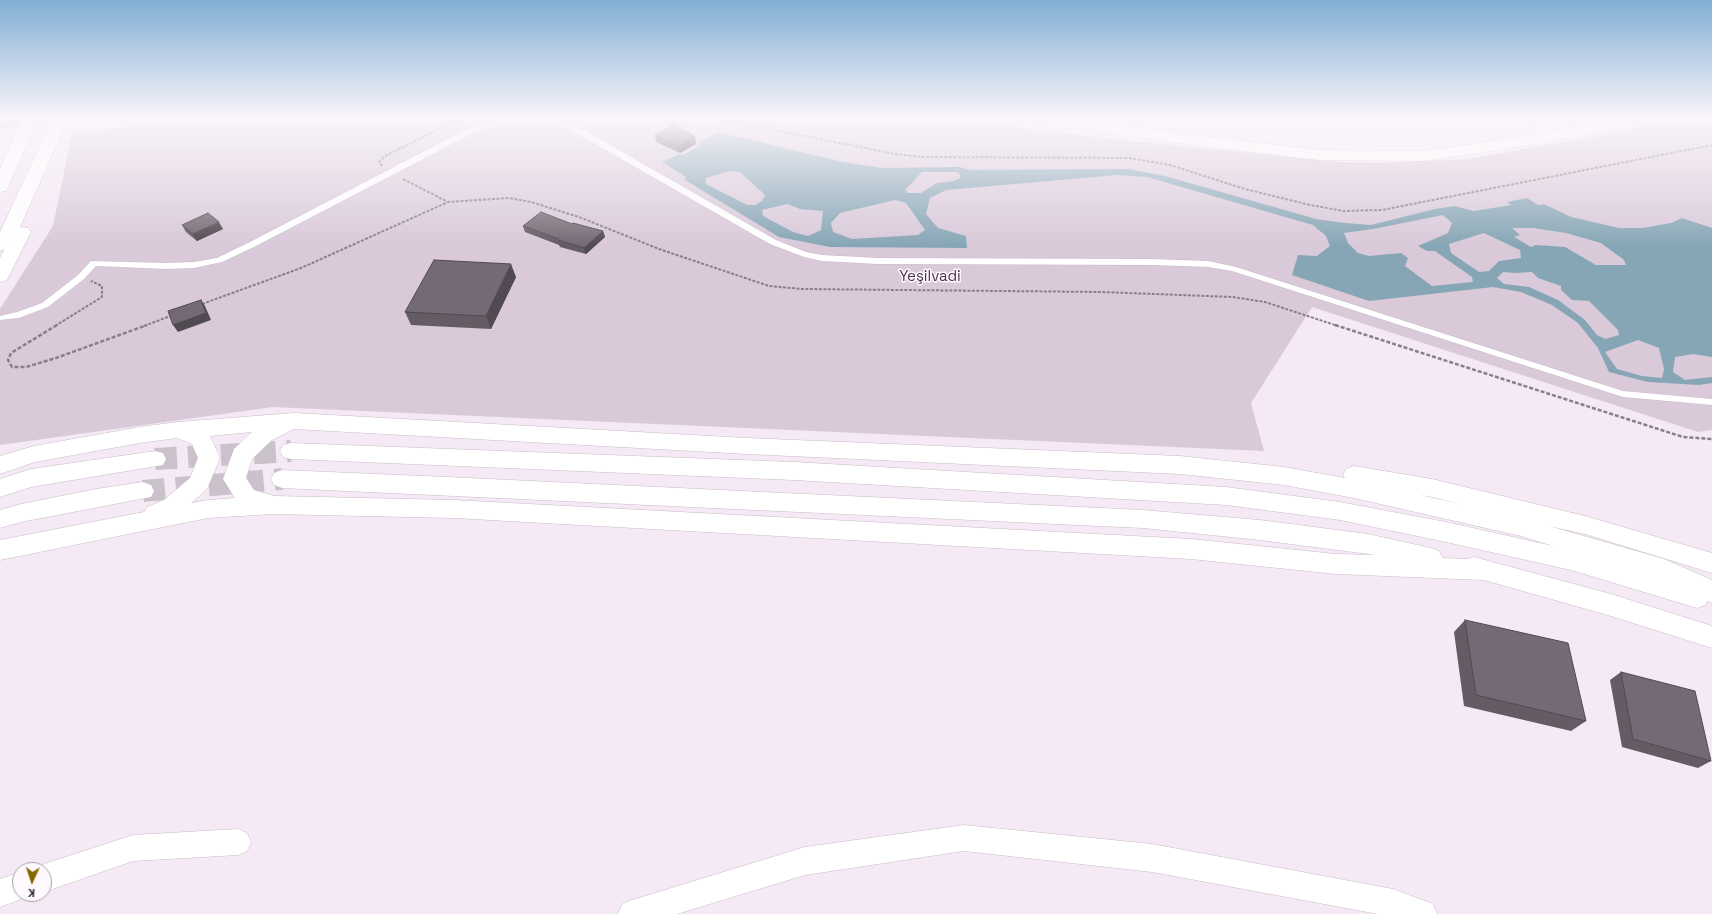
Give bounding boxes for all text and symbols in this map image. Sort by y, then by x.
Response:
park label: Yeşilvadi [899,268,961,286]
north arrow [12,862,52,902]
text: K [28,886,35,900]

